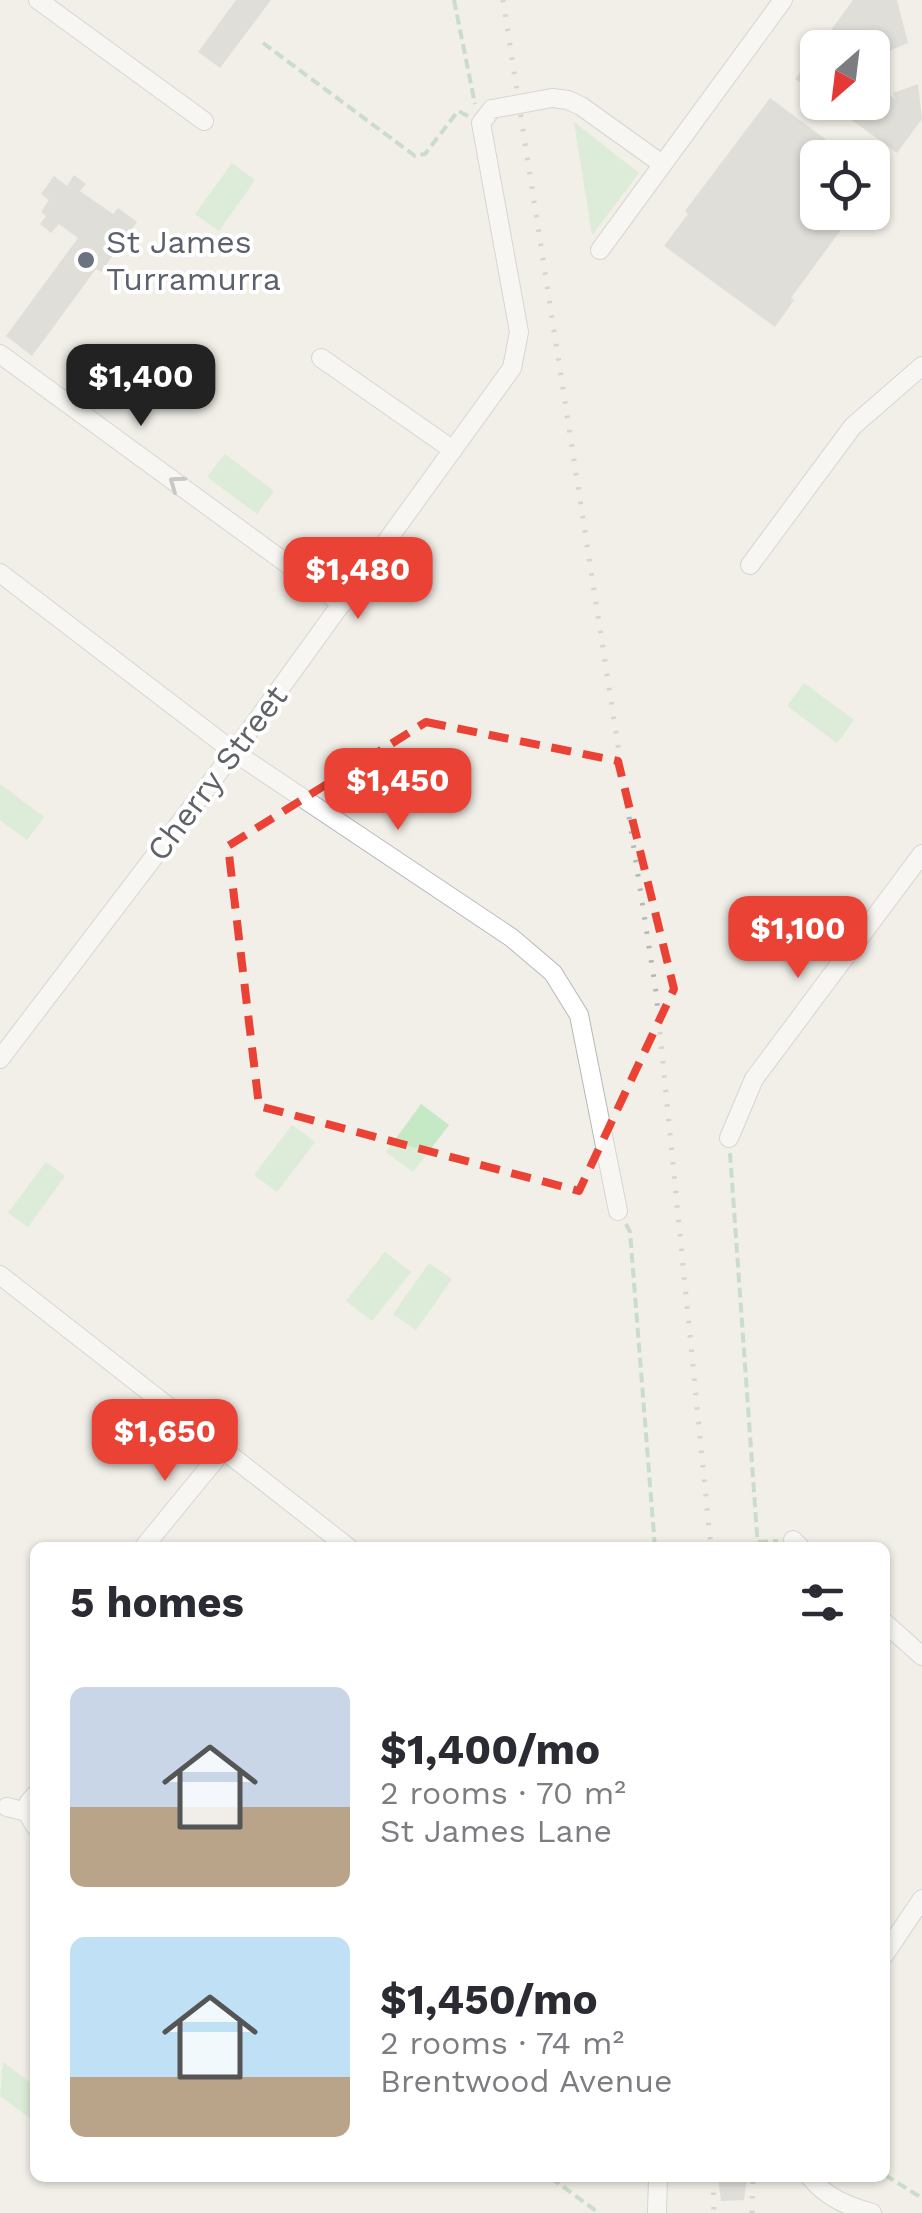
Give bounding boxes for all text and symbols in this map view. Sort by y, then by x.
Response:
north arrow [800,30,890,120]
map controls [800,30,890,230]
button: locate [800,140,890,230]
place label: St James Turramurra [106,223,281,298]
marker: St James Turramurra [75,249,97,271]
pin: $1,400 [60,344,222,429]
text: $1,400 [88,357,194,395]
one-way arrow [169,478,187,495]
pin: $1,480 [277,537,439,622]
text: $1,480 [306,550,410,588]
street label: Cherry Street [139,678,295,868]
pin: $1,450 [317,748,479,833]
text: $1,450 [346,761,450,799]
pin: $1,100 [717,896,879,981]
text: $1,100 [750,909,846,947]
pin: $1,650 [84,1399,246,1484]
text: $1,650 [114,1412,216,1450]
icon: filters [795,1575,850,1630]
text: 5 homes [70,1578,244,1627]
text: $1,400/mo [380,1725,600,1774]
icon: home [150,1727,270,1847]
text: 2 rooms · 70 m² [380,1774,626,1812]
text: St James Lane [380,1812,612,1850]
text: $1,450/mo [380,1975,598,2024]
icon: home [150,1977,270,2097]
text: 2 rooms · 74 m² [380,2024,624,2062]
text: Brentwood Avenue [380,2062,672,2100]

